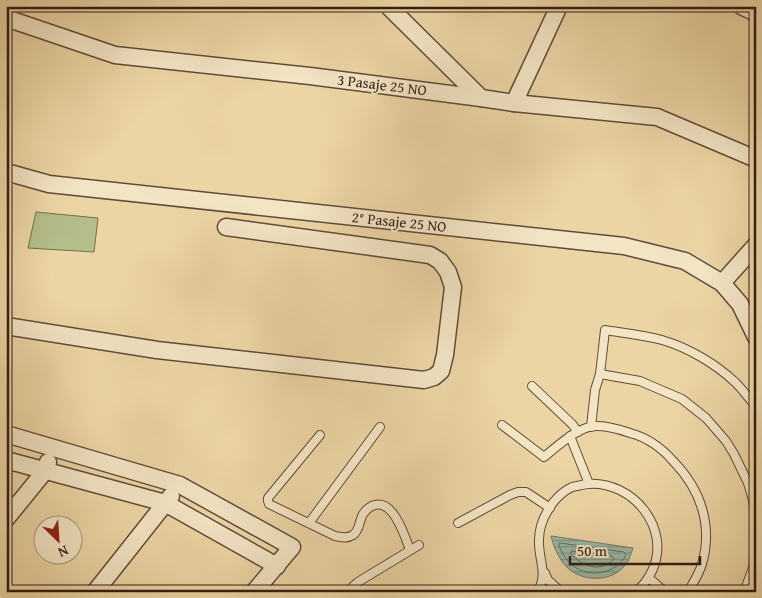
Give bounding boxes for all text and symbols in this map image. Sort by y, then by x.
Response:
street label: 3 Pasaje 25 NO [336,69,428,100]
street label: 2° Pasaje 25 NO [351,206,447,237]
north arrow [32,516,82,566]
scale bar [570,533,700,565]
text: 50 m [577,540,608,561]
text: N [54,541,72,563]

